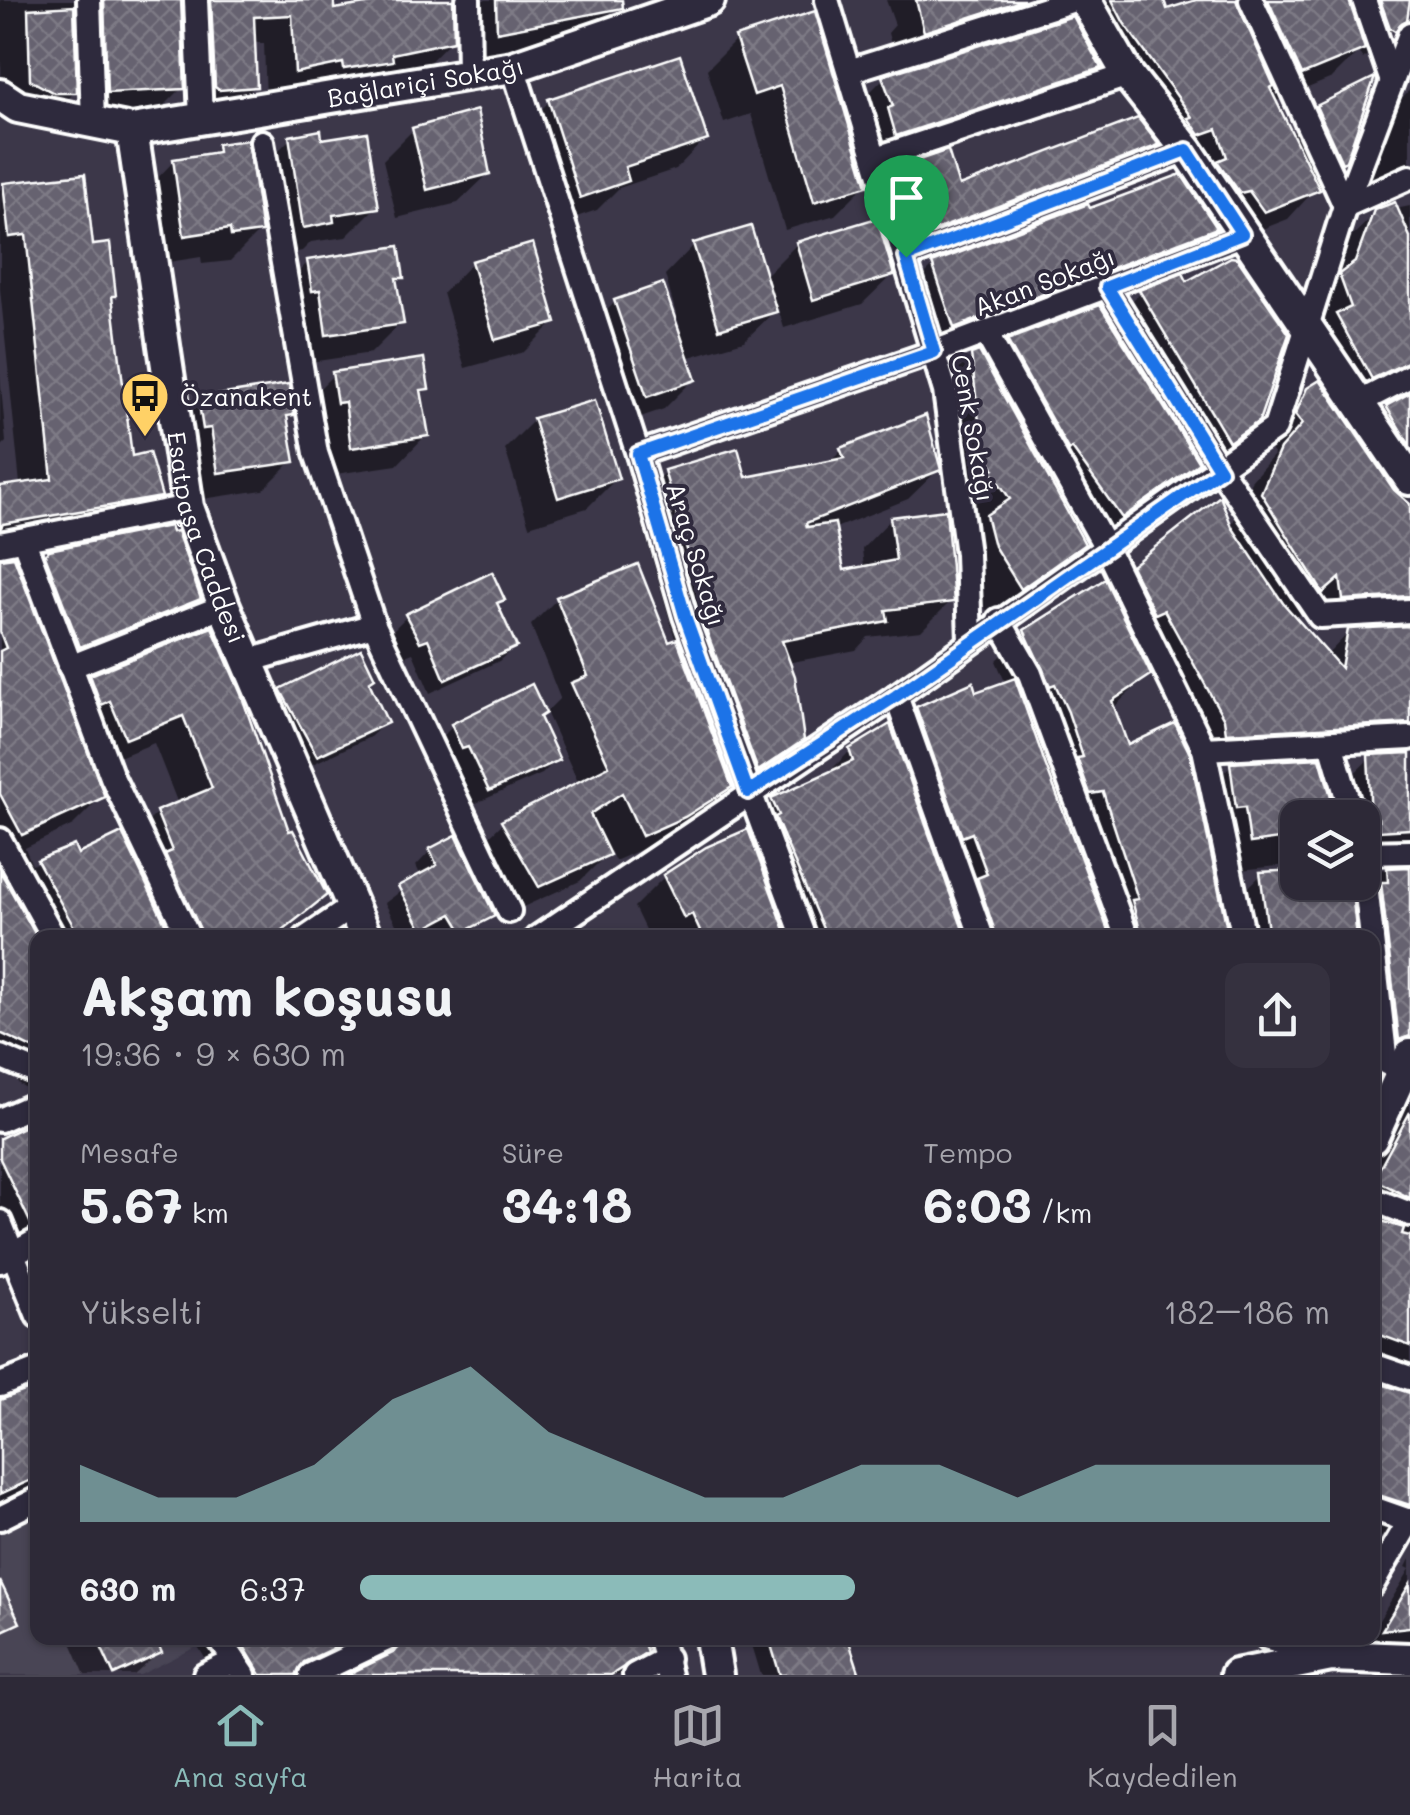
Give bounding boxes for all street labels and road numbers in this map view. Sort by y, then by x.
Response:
street label: Bağlariçi Sokağı [325,49,528,113]
street label: Akan Sokağı [969,240,1119,322]
street label: Cenk Sokağı [945,352,1003,504]
street label: Esatpaşa Caddesi [161,429,254,648]
street label: Araç Sokağı [660,478,734,630]

